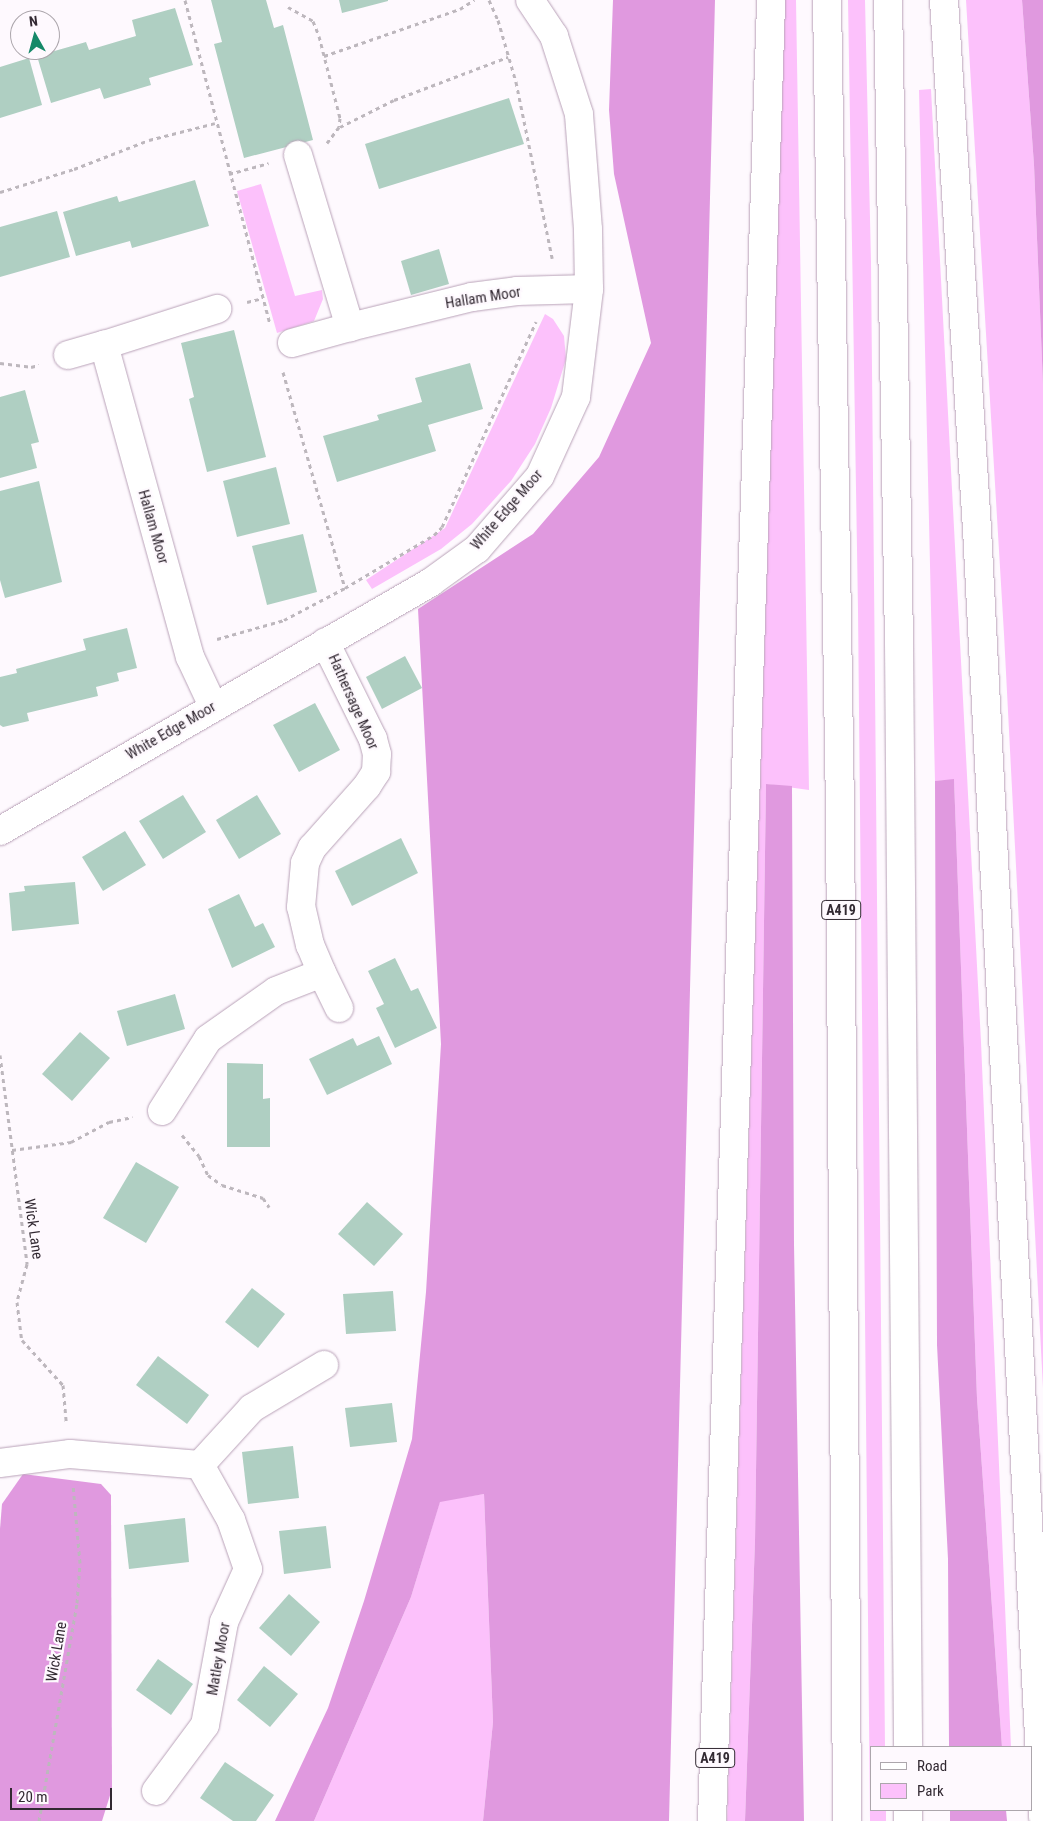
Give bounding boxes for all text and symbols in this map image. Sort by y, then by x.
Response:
north arrow [10,10,60,60]
text: N [28,13,39,30]
street label: Hallam Moor [444,283,522,313]
street label: White Edge Moor [467,466,547,554]
street label: Hallam Moor [134,488,172,566]
street label: Hathersage Moor [324,651,382,753]
street label: White Edge Moor [123,698,219,764]
road number: A419 [821,898,861,922]
street label: Wick Lane [20,1198,46,1260]
street label: Wick Lane [43,1621,71,1683]
street label: Matley Moor [204,1621,234,1697]
road number: A419 [695,1746,735,1770]
legend [870,1746,1033,1811]
text: Road [917,1757,947,1775]
scale bar [12,1778,115,1810]
text: Park [917,1782,944,1800]
text: 20 m [18,1788,48,1806]

